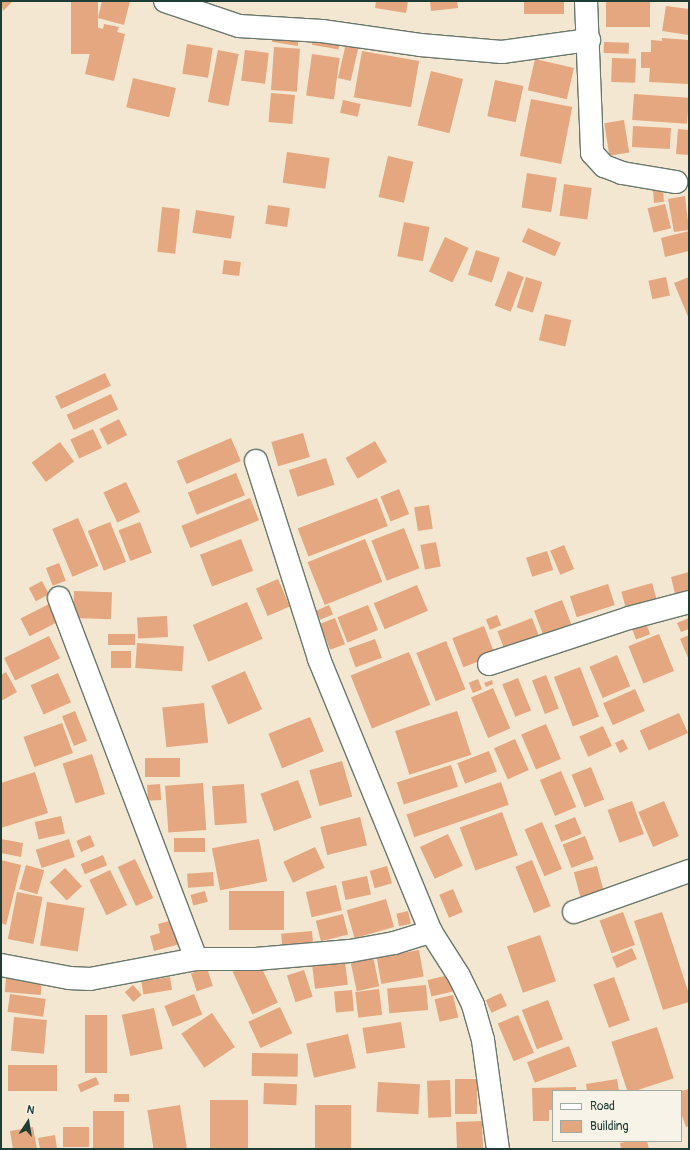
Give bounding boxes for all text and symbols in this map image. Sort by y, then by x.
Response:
legend [552,1090,682,1142]
text: Road [590,1099,615,1114]
north arrow [8,1102,48,1142]
text: N [26,1103,36,1117]
text: Building [590,1119,629,1134]

